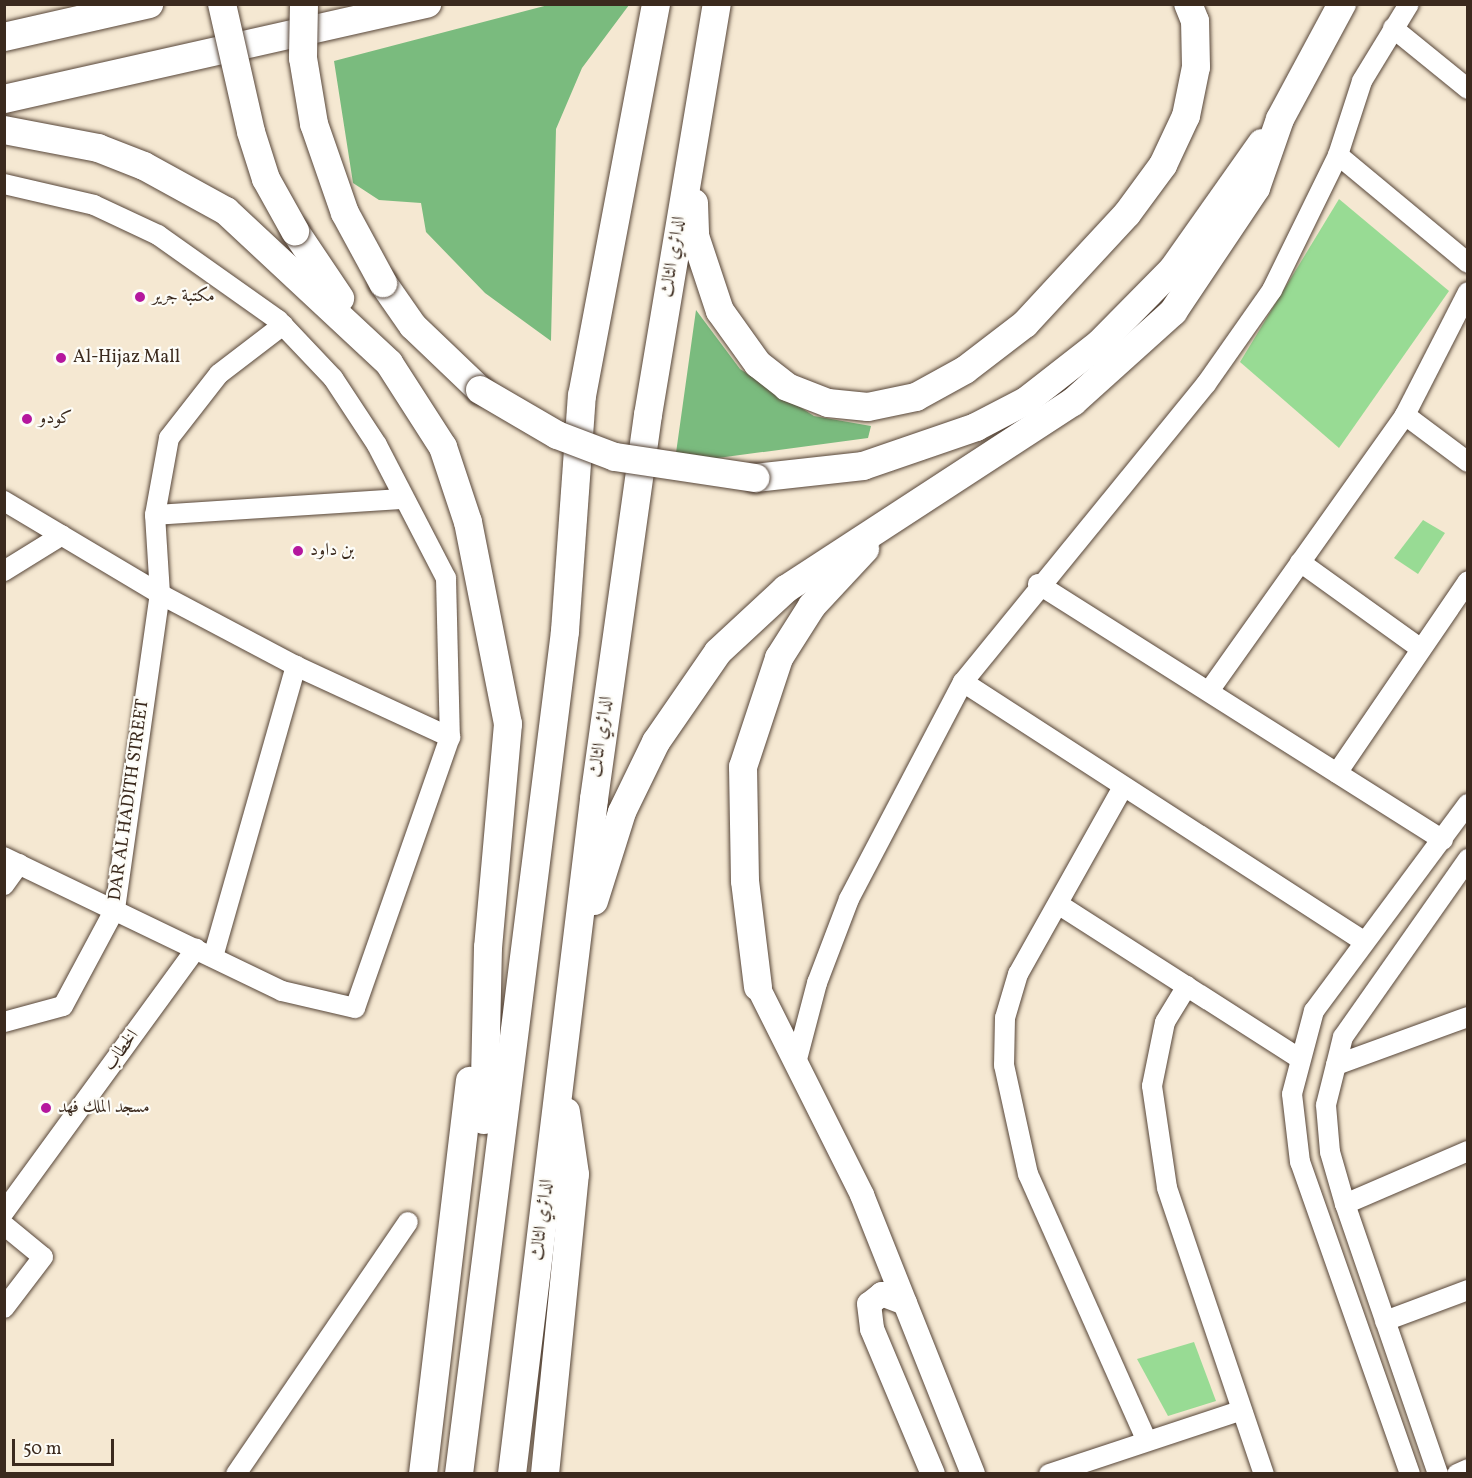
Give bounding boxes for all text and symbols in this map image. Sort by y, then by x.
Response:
street label: الدائري الثالث [657,215,691,299]
place label: مكتبة جرير [152,286,215,308]
marker: مكتبة جرير [133,290,147,304]
place label: Al-Hijaz Mall [73,347,180,369]
marker: Al-Hijaz Mall [54,351,68,365]
place label: كودو [39,408,72,430]
marker: كودو [20,412,34,426]
place label: بن داود [310,540,354,562]
marker: بن داود [291,544,305,558]
street label: الدائري الثالث [586,695,618,779]
street label: DAR AL HADITH STREET [105,698,155,902]
street label: الخطاب [100,1026,144,1076]
place label: مسجد الملك فهد [58,1097,150,1119]
marker: مسجد الملك فهد [39,1101,53,1115]
street label: الدائري الثالث [527,1178,559,1262]
scale bar [15,1427,117,1465]
text: 50 m [23,1437,62,1462]

